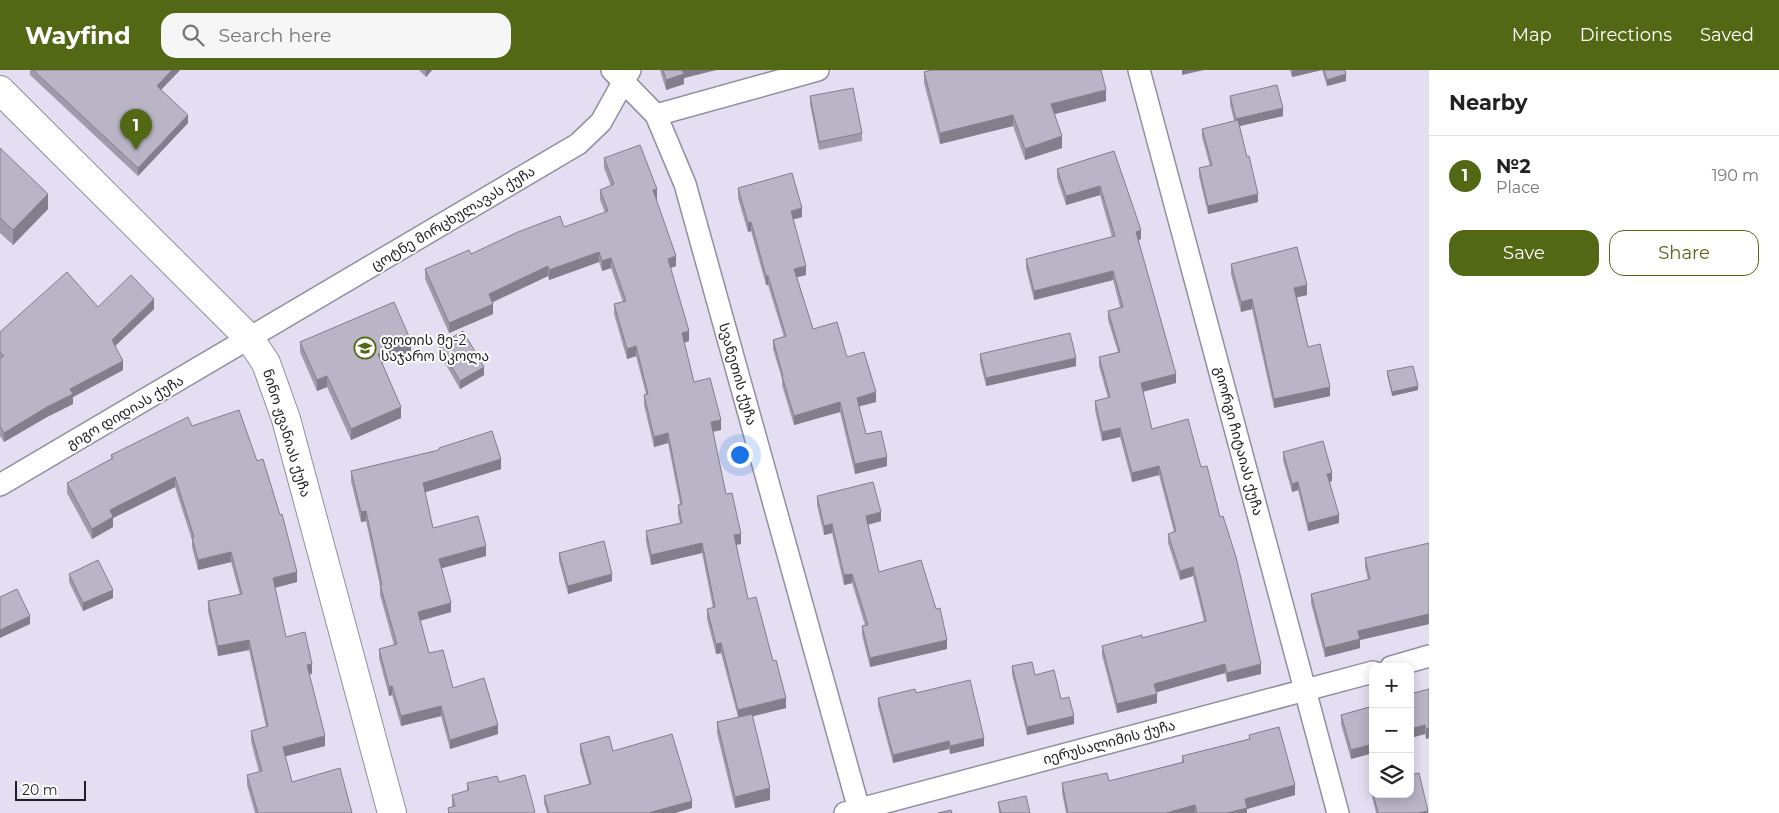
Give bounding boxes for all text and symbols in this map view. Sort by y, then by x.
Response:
search box [161,13,511,58]
text: Wayfind [25,21,131,50]
icon: search [179,21,207,49]
text: Search here [219,24,332,47]
text: Map [1512,24,1552,46]
text: Directions [1580,24,1672,46]
text: Saved [1700,24,1754,46]
text: Nearby [1449,90,1528,115]
pin: 1 [120,109,152,150]
text: №2 [1496,155,1531,178]
street label: ცოტნე მირცხულავას ქუჩა [368,162,538,274]
text: 1 [1462,166,1468,185]
text: 190 m [1712,166,1759,185]
text: Place [1496,178,1540,197]
button: Save [1449,230,1599,276]
button: Share [1609,230,1759,276]
street label: სვანეთის ქუჩა [715,321,761,427]
place label: ფოთის მე-2 საჯარო სკოლა [381,331,489,365]
school or university icon: ფოთის მე-2 საჯარო სკოლა [353,336,377,360]
street label: გიორგი ჩიტაიას ქუჩა [1210,364,1268,518]
street label: ნინო ჟვანიას ქუჩა [259,367,315,499]
street label: გიგო დიდიას ქუჩა [63,371,187,453]
your location [727,442,753,468]
map controls [1369,663,1414,798]
button: + [1369,663,1414,708]
button: − [1369,708,1414,753]
street label: იერუსალიმის ქუჩა [1041,716,1177,768]
button: layers [1369,753,1414,798]
scale bar [15,778,86,801]
text: 20 m [22,781,58,799]

